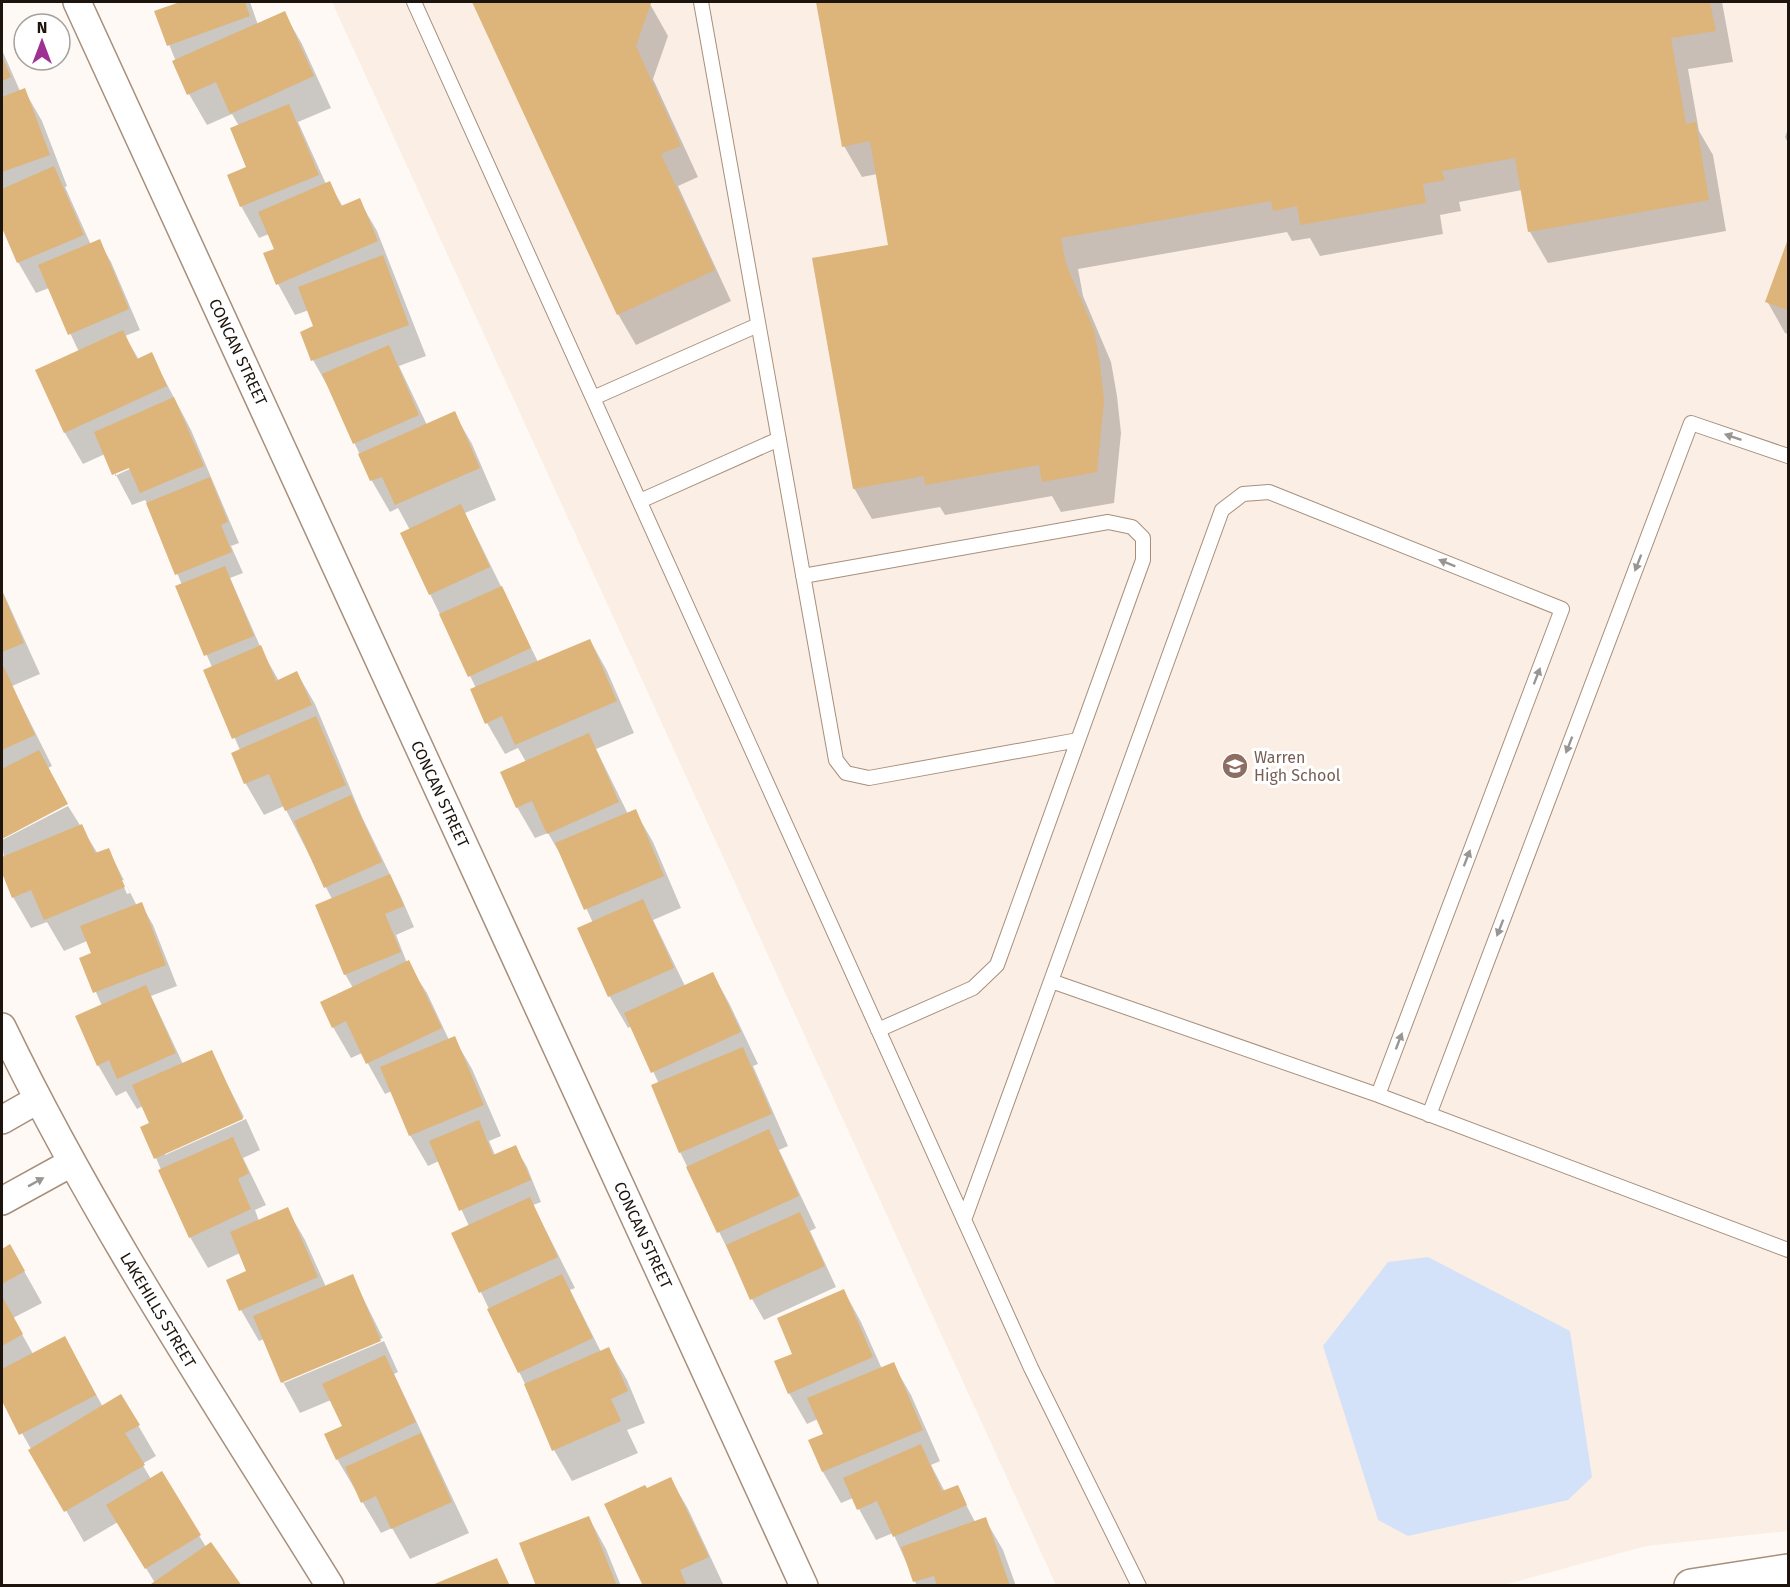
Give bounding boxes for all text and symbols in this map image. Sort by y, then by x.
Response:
north arrow [12,12,72,72]
text: N [37,18,47,37]
street label: CONCAN STREET [205,296,271,409]
one-way arrow [1724,432,1742,442]
one-way arrow [1633,554,1643,572]
one-way arrow [1438,558,1456,568]
one-way arrow [1532,667,1542,685]
one-way arrow [1564,737,1574,755]
street label: CONCAN STREET [407,738,473,851]
place label: Warren High School [1254,748,1341,785]
school or university icon: Warren High School [1220,751,1250,781]
one-way arrow [1463,849,1473,867]
one-way arrow [1495,919,1504,937]
one-way arrow [1394,1031,1404,1049]
one-way arrow [28,1177,45,1187]
street label: CONCAN STREET [610,1179,676,1292]
street label: LAKEHILLS STREET [116,1249,200,1372]

